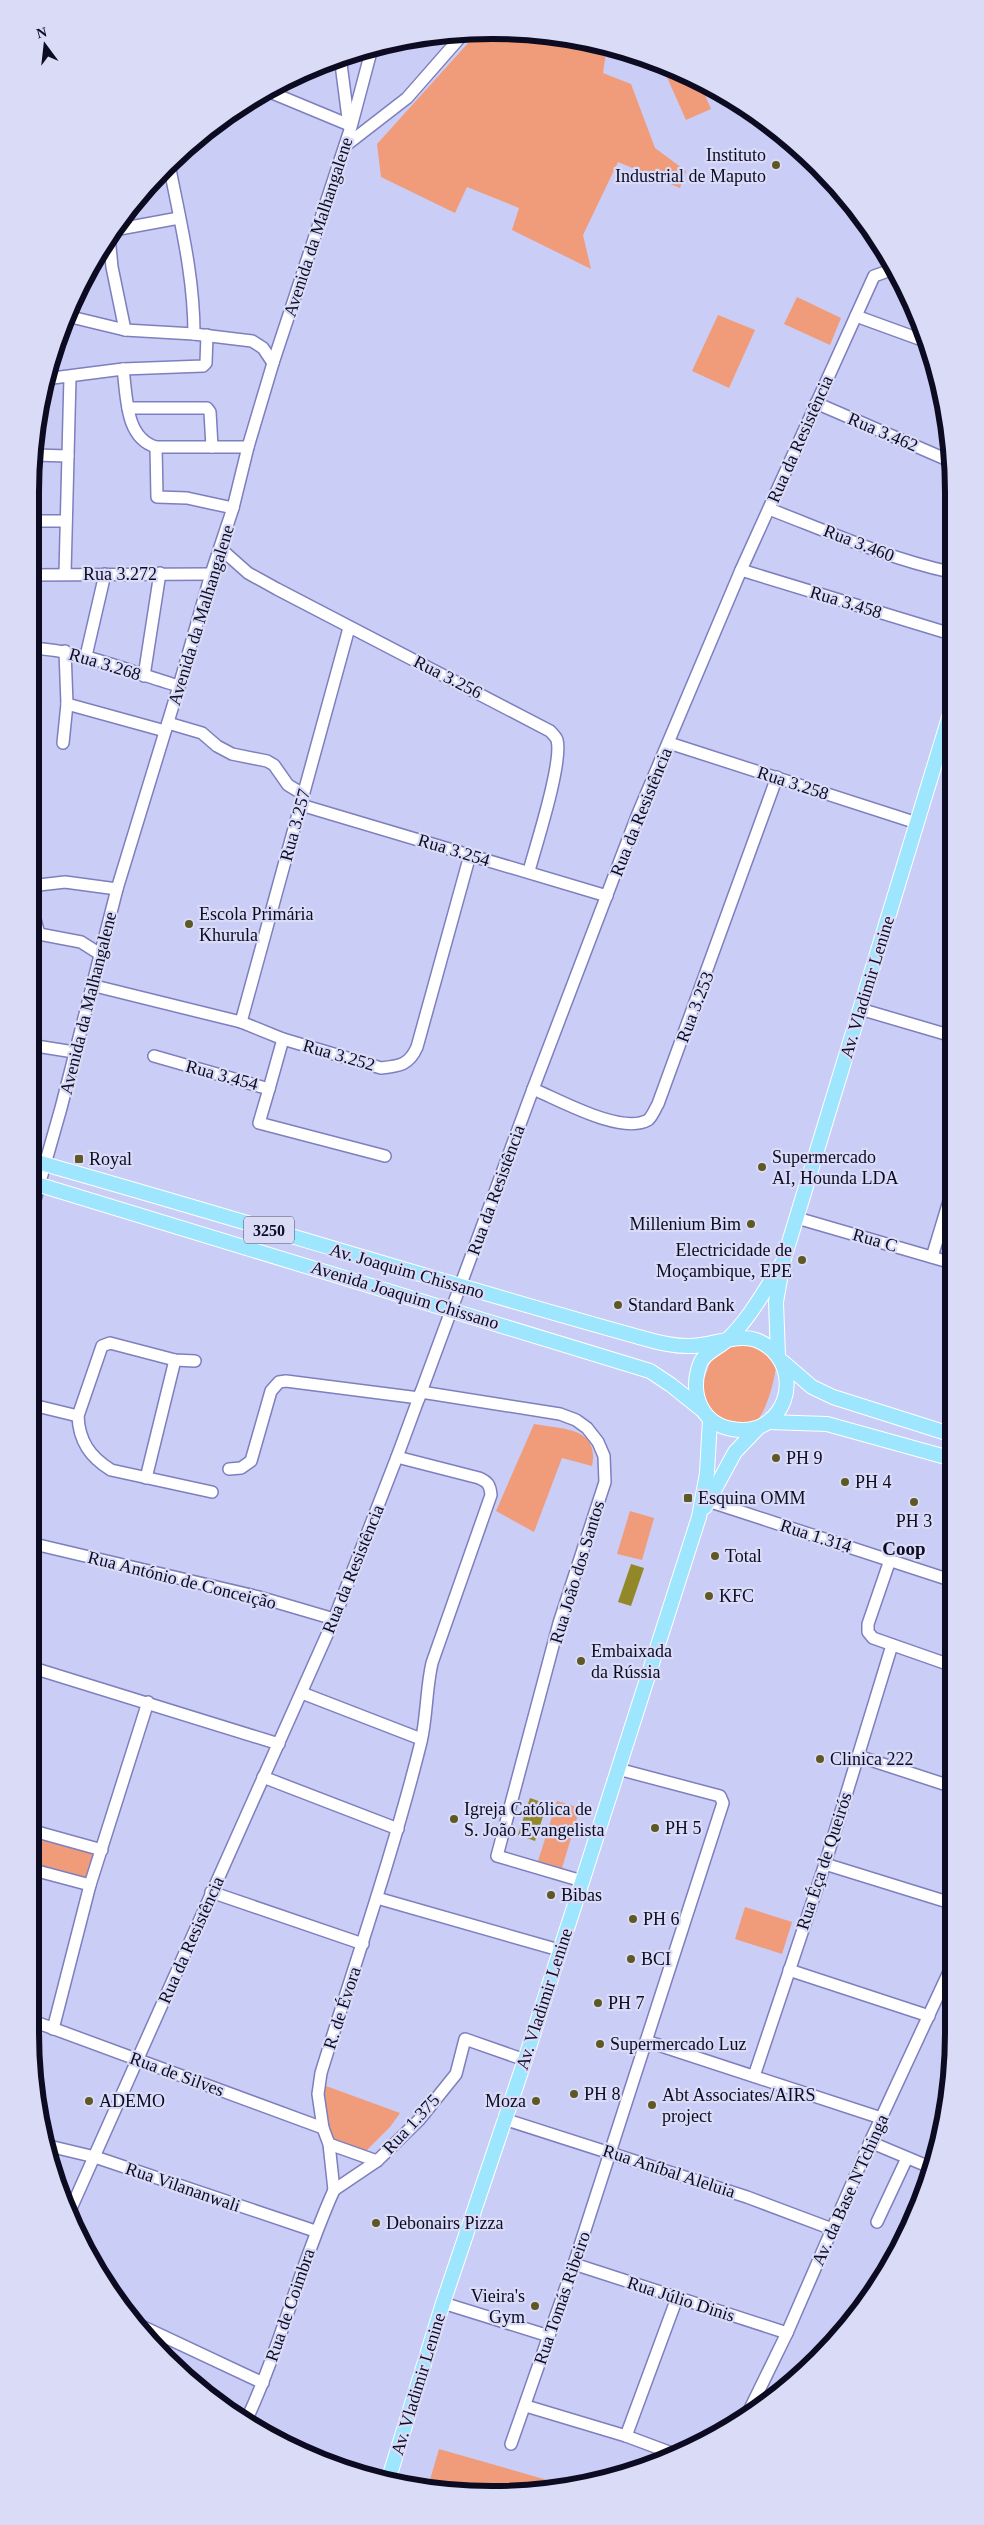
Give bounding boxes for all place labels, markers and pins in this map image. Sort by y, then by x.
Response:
place label: Instituto Industrial de Maputo [615,145,766,186]
marker: Instituto Industrial de Maputo [770,159,782,171]
place label: Escola Primária Khurula [199,904,313,945]
marker: Escola Primária Khurula [183,918,195,930]
place label: Supermercado AI, Hounda LDA [772,1147,898,1188]
place label: Royal [89,1149,132,1169]
marker: Royal [73,1153,85,1165]
marker: Supermercado AI, Hounda LDA [756,1161,768,1173]
place label: Millenium Bim [629,1214,741,1234]
marker: Millenium Bim [745,1218,757,1230]
place label: Electricidade de Moçambique, EPE [656,1240,792,1281]
marker: Electricidade de Moçambique, EPE [796,1254,808,1266]
place label: Standard Bank [628,1295,734,1315]
marker: Standard Bank [612,1299,624,1311]
place label: PH 9 [786,1448,823,1468]
marker: PH 9 [770,1452,782,1464]
place label: PH 4 [855,1472,892,1492]
marker: PH 4 [839,1476,851,1488]
place label: Esquina OMM [698,1488,806,1508]
marker: Esquina OMM [682,1492,694,1504]
marker: PH 3 [908,1496,920,1508]
place label: PH 3 [896,1511,932,1531]
place label: Total [725,1546,762,1566]
marker: Total [709,1550,721,1562]
place label: KFC [719,1586,754,1606]
marker: KFC [703,1590,715,1602]
place label: Embaixada da Rússia [591,1641,672,1682]
marker: Embaixada da Rússia [575,1655,587,1667]
place label: Clinica 222 [830,1749,914,1769]
marker: Clinica 222 [814,1753,826,1765]
place label: Igreja Católica de S. João Evangelista [464,1799,604,1840]
marker: Igreja Católica de S. João Evangelista [448,1813,460,1825]
place label: PH 5 [665,1818,702,1838]
marker: PH 5 [649,1822,661,1834]
place label: Bibas [561,1885,602,1905]
marker: Bibas [545,1889,557,1901]
place label: PH 6 [643,1909,680,1929]
marker: PH 6 [627,1913,639,1925]
place label: BCI [641,1949,671,1969]
marker: BCI [625,1953,637,1965]
place label: PH 7 [608,1993,645,2013]
marker: PH 7 [592,1997,604,2009]
place label: Supermercado Luz [610,2034,746,2054]
marker: Supermercado Luz [594,2038,606,2050]
place label: PH 8 [584,2084,621,2104]
place label: Abt Associates/AIRS project [662,2085,816,2126]
marker: PH 8 [568,2088,580,2100]
place label: ADEMO [99,2091,165,2111]
place label: Moza [485,2091,526,2111]
marker: ADEMO [83,2095,95,2107]
marker: Moza [530,2095,542,2107]
marker: Abt Associates/AIRS project [646,2099,658,2111]
place label: Debonairs Pizza [386,2213,503,2233]
marker: Debonairs Pizza [370,2217,382,2229]
place label: Vieira's Gym [471,2286,525,2327]
marker: Vieira's Gym [529,2300,541,2312]

